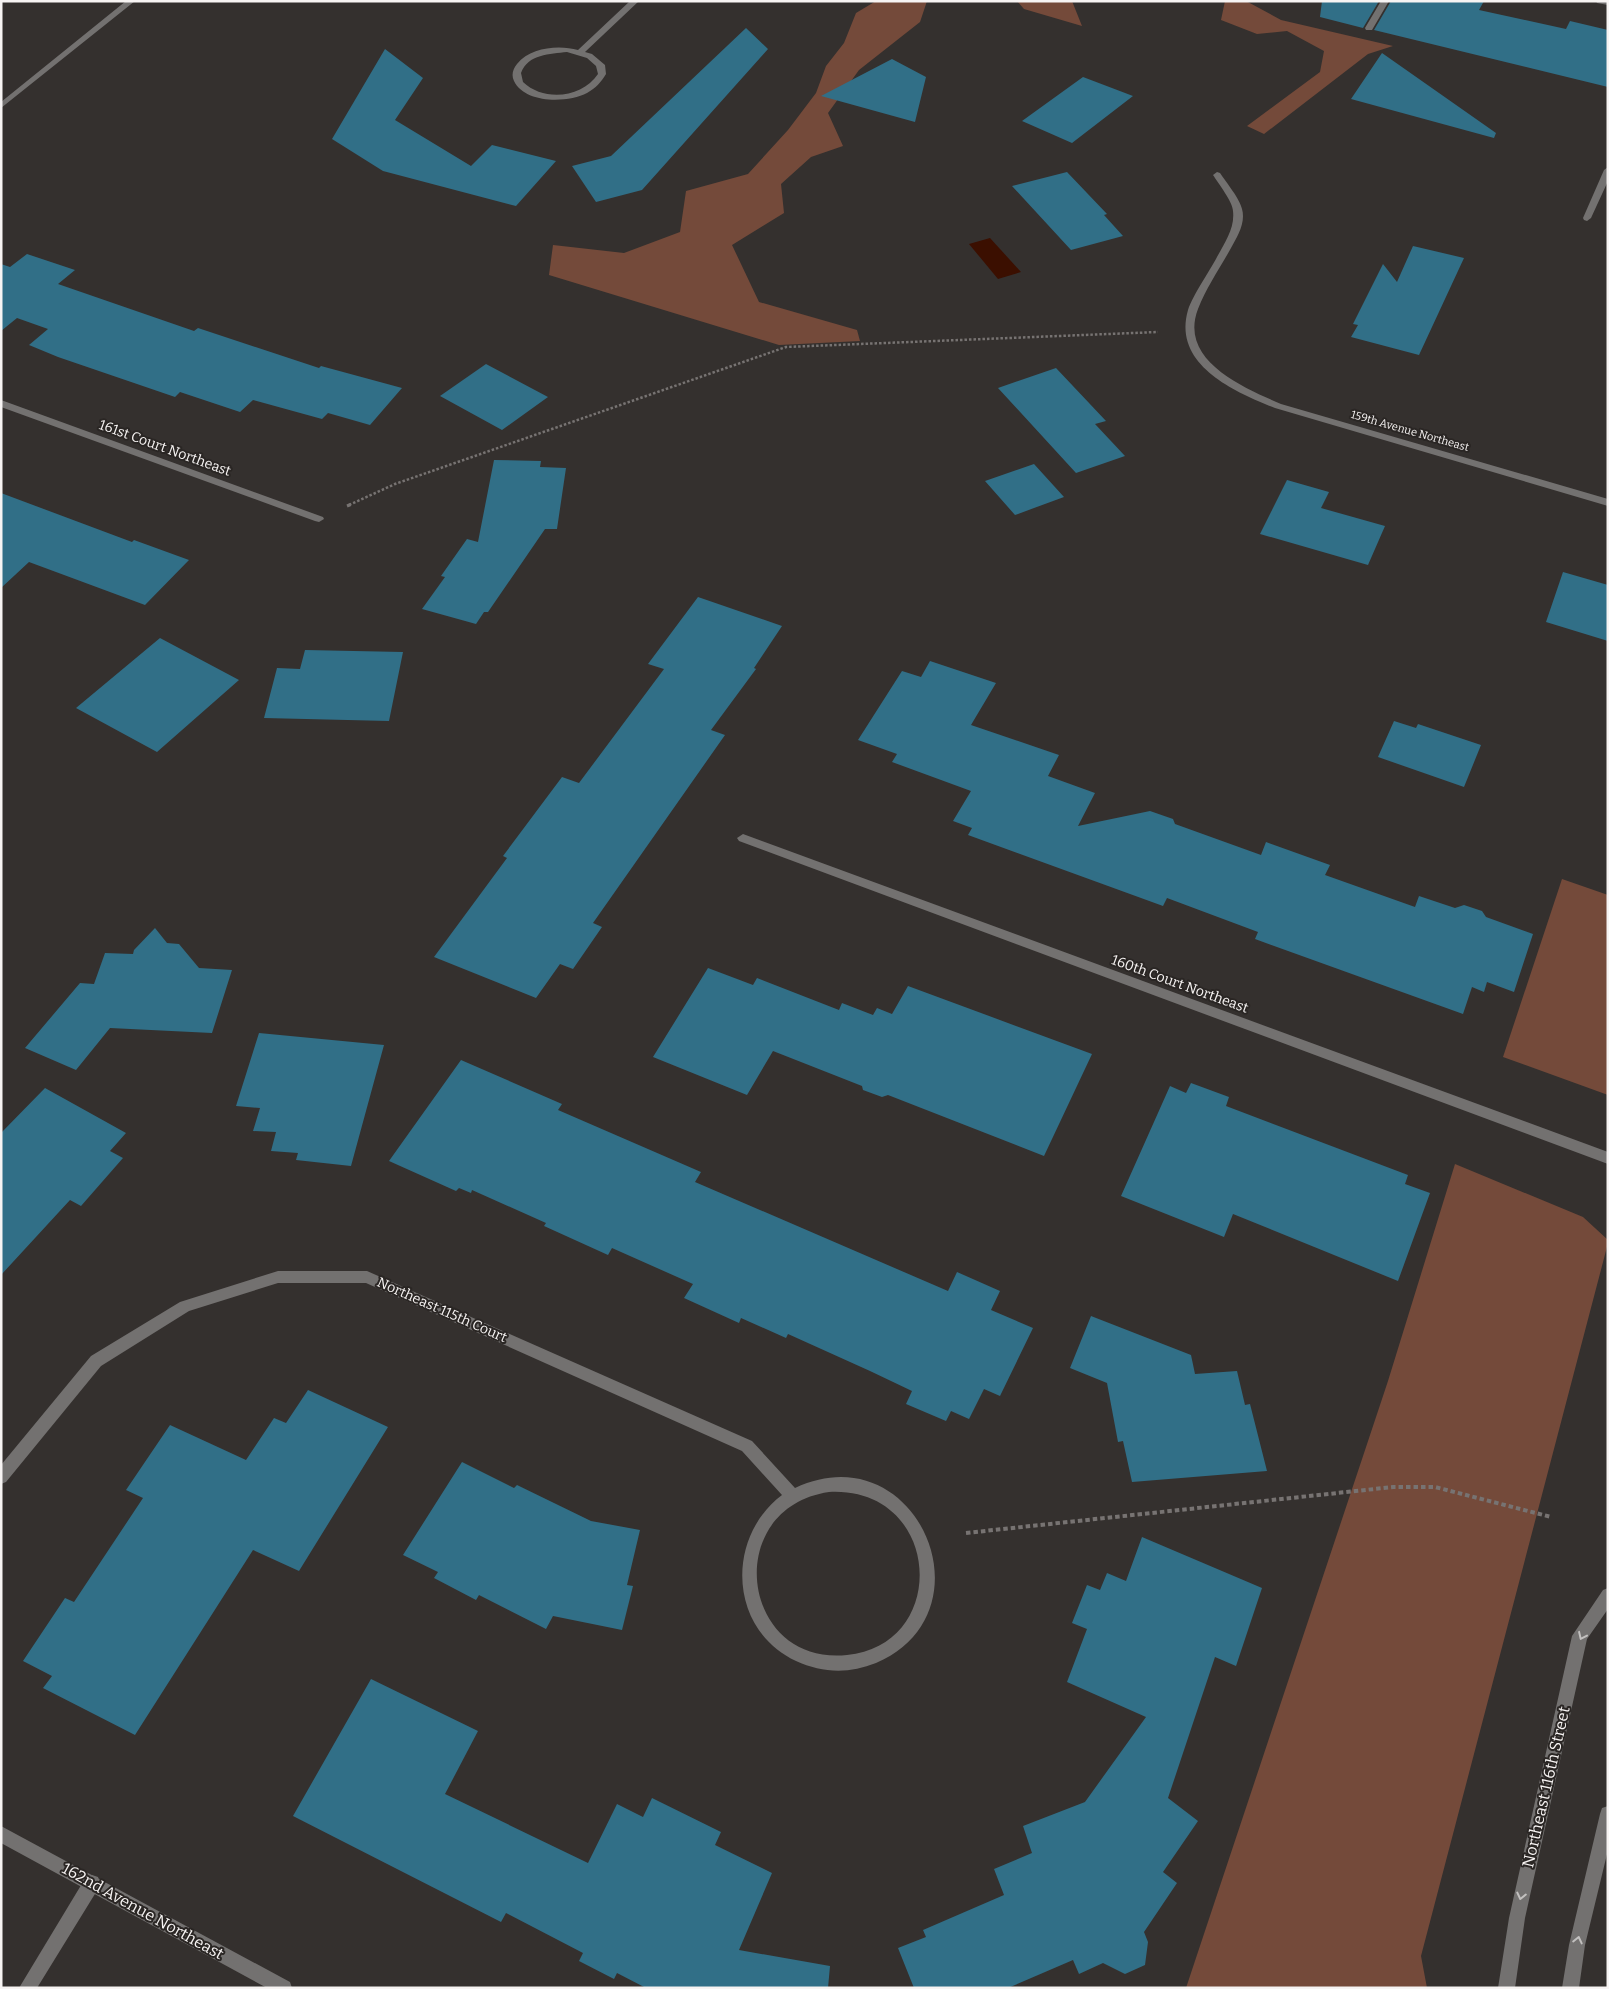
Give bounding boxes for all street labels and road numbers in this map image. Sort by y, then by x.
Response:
street label: 159th Avenue Northeast [1349,408,1471,454]
street label: 161st Court Northeast [97,416,233,480]
street label: 160th Court Northeast [1109,951,1251,1017]
street label: Northeast 115th Court [374,1274,510,1346]
street label: Northeast 116th Street [1518,1704,1574,1869]
street label: 162nd Avenue Northeast [59,1859,227,1964]

